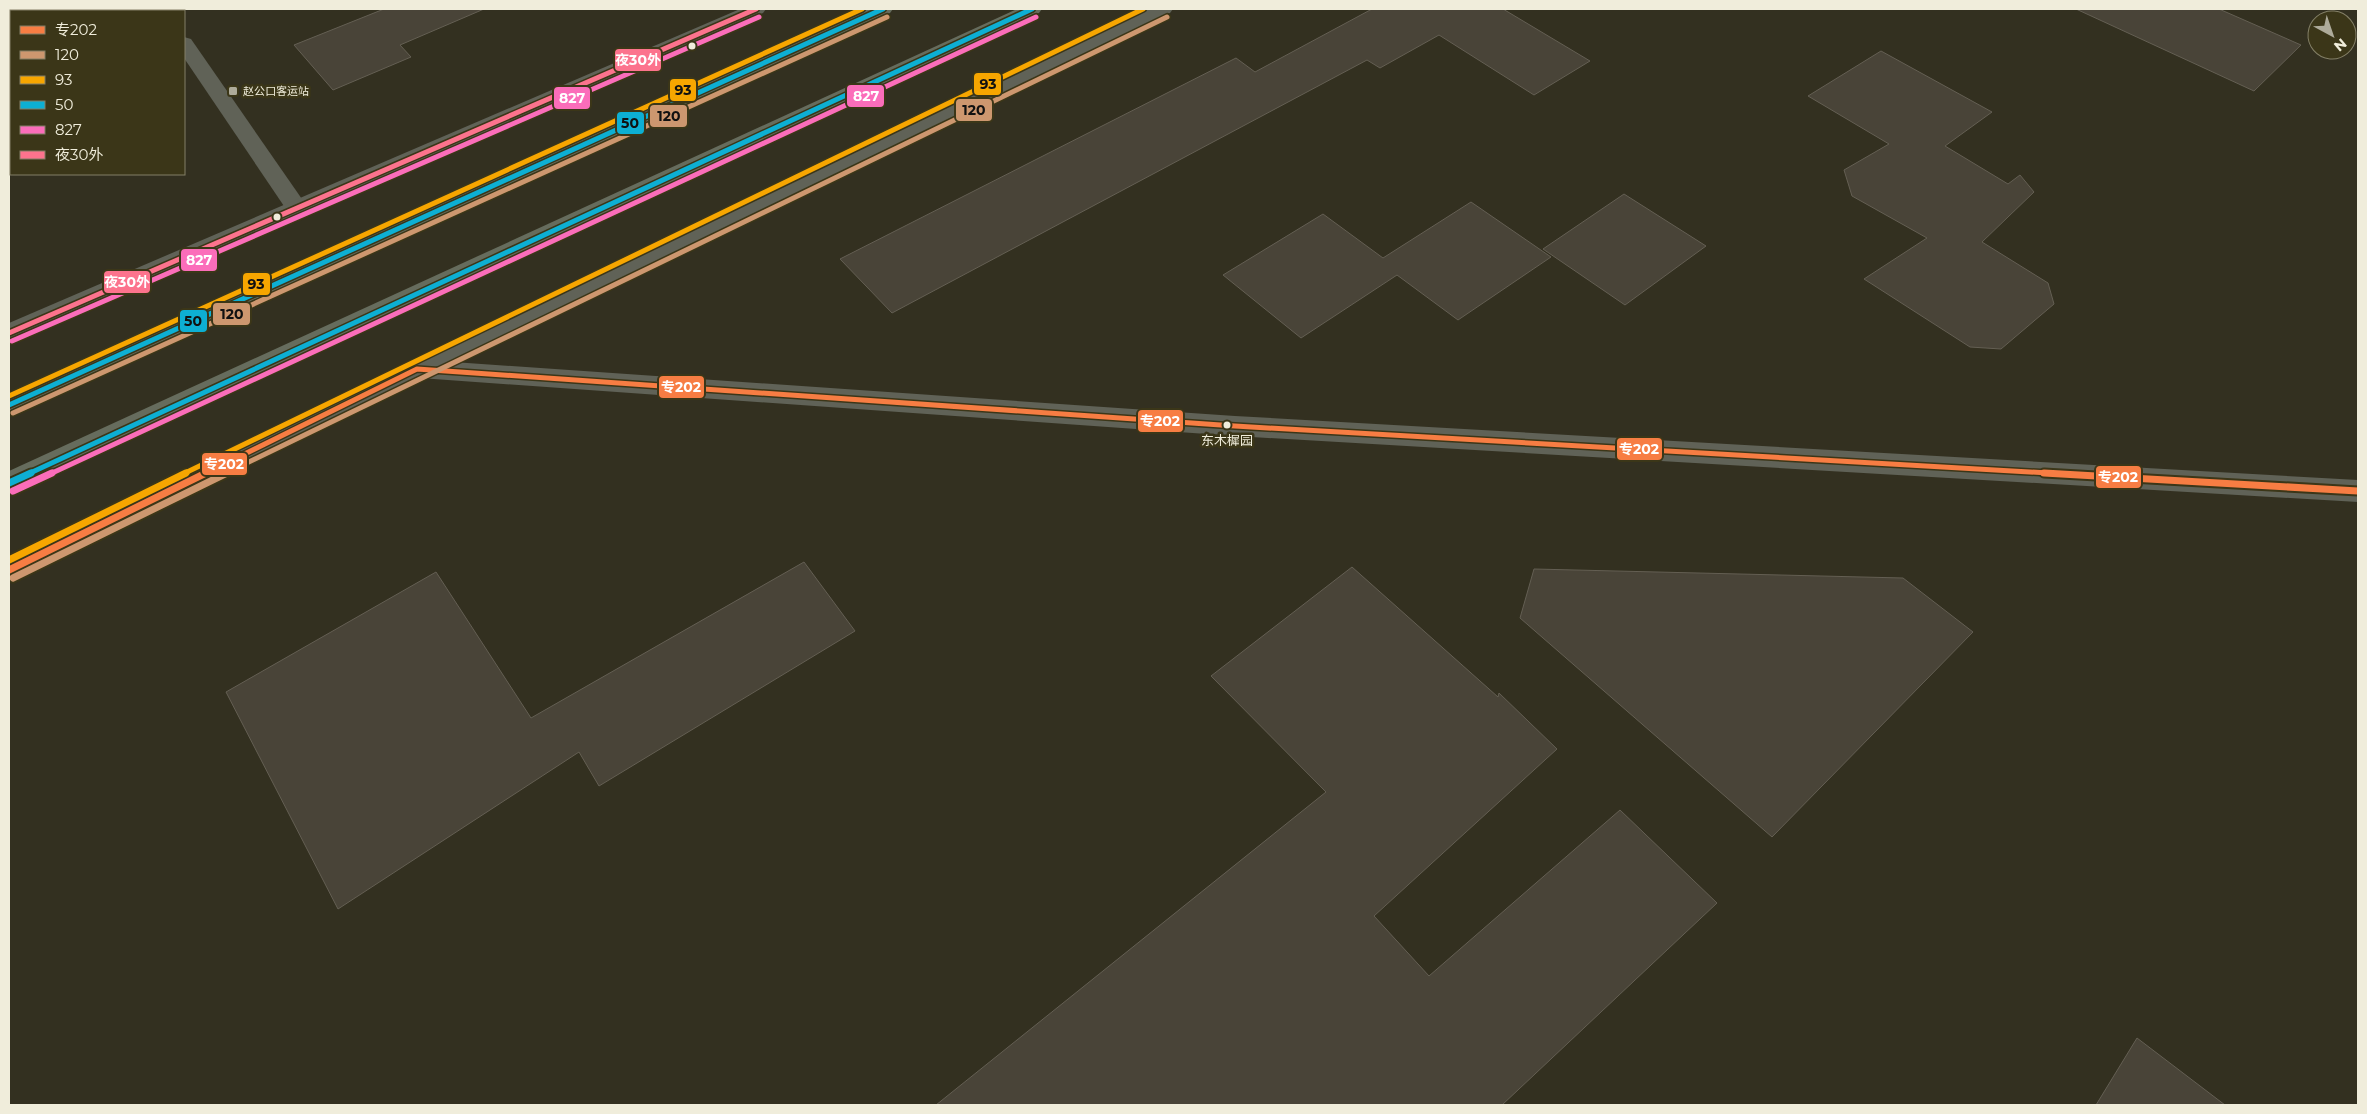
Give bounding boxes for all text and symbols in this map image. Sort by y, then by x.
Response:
legend [10,10,185,175]
north arrow [2307,10,2357,60]
text: 专202 [55,20,97,39]
text: N [2330,34,2350,55]
unlabelled marker [687,41,697,51]
text: 120 [55,45,79,64]
line badge: 夜30外 [614,48,662,72]
text: 夜30外 [615,51,661,69]
text: 93 [55,70,72,89]
line badge: 93 [973,72,1002,96]
text: 93 [979,75,997,93]
line badge: 93 [669,78,697,102]
text: 93 [674,81,692,99]
place label: 赵公口客运站 [243,84,309,98]
line badge: 827 [846,84,885,108]
marker: 赵公口客运站 [227,85,239,97]
line badge: 827 [553,86,591,110]
text: 827 [853,87,879,105]
text: 827 [559,89,585,107]
text: 50 [55,95,73,114]
line badge: 120 [955,98,993,122]
text: 120 [962,101,986,119]
line badge: 120 [649,104,688,128]
text: 120 [657,107,681,125]
line badge: 50 [616,111,645,135]
text: 50 [621,114,639,132]
text: 827 [55,120,82,139]
text: 夜30外 [55,145,103,164]
unlabelled marker [272,212,282,222]
line badge: 827 [180,248,218,272]
text: 827 [186,251,212,269]
line badge: 夜30外 [103,270,151,294]
line badge: 93 [242,272,271,296]
text: 夜30外 [104,273,150,291]
text: 93 [247,275,265,293]
line badge: 120 [212,302,251,326]
text: 120 [220,305,244,323]
line badge: 50 [179,309,208,333]
text: 50 [184,312,202,330]
line badge: 专202 [658,375,705,399]
text: 专202 [661,378,701,396]
line badge: 专202 [1137,409,1184,433]
text: 专202 [1140,412,1180,430]
marker: 东木樨园 [1222,420,1232,430]
place label: 东木樨园 [1201,432,1253,448]
line badge: 专202 [1616,437,1663,461]
text: 专202 [1619,440,1659,458]
line badge: 专202 [201,452,248,476]
text: 专202 [204,455,244,473]
line badge: 专202 [2095,465,2142,489]
text: 专202 [2098,468,2138,486]

